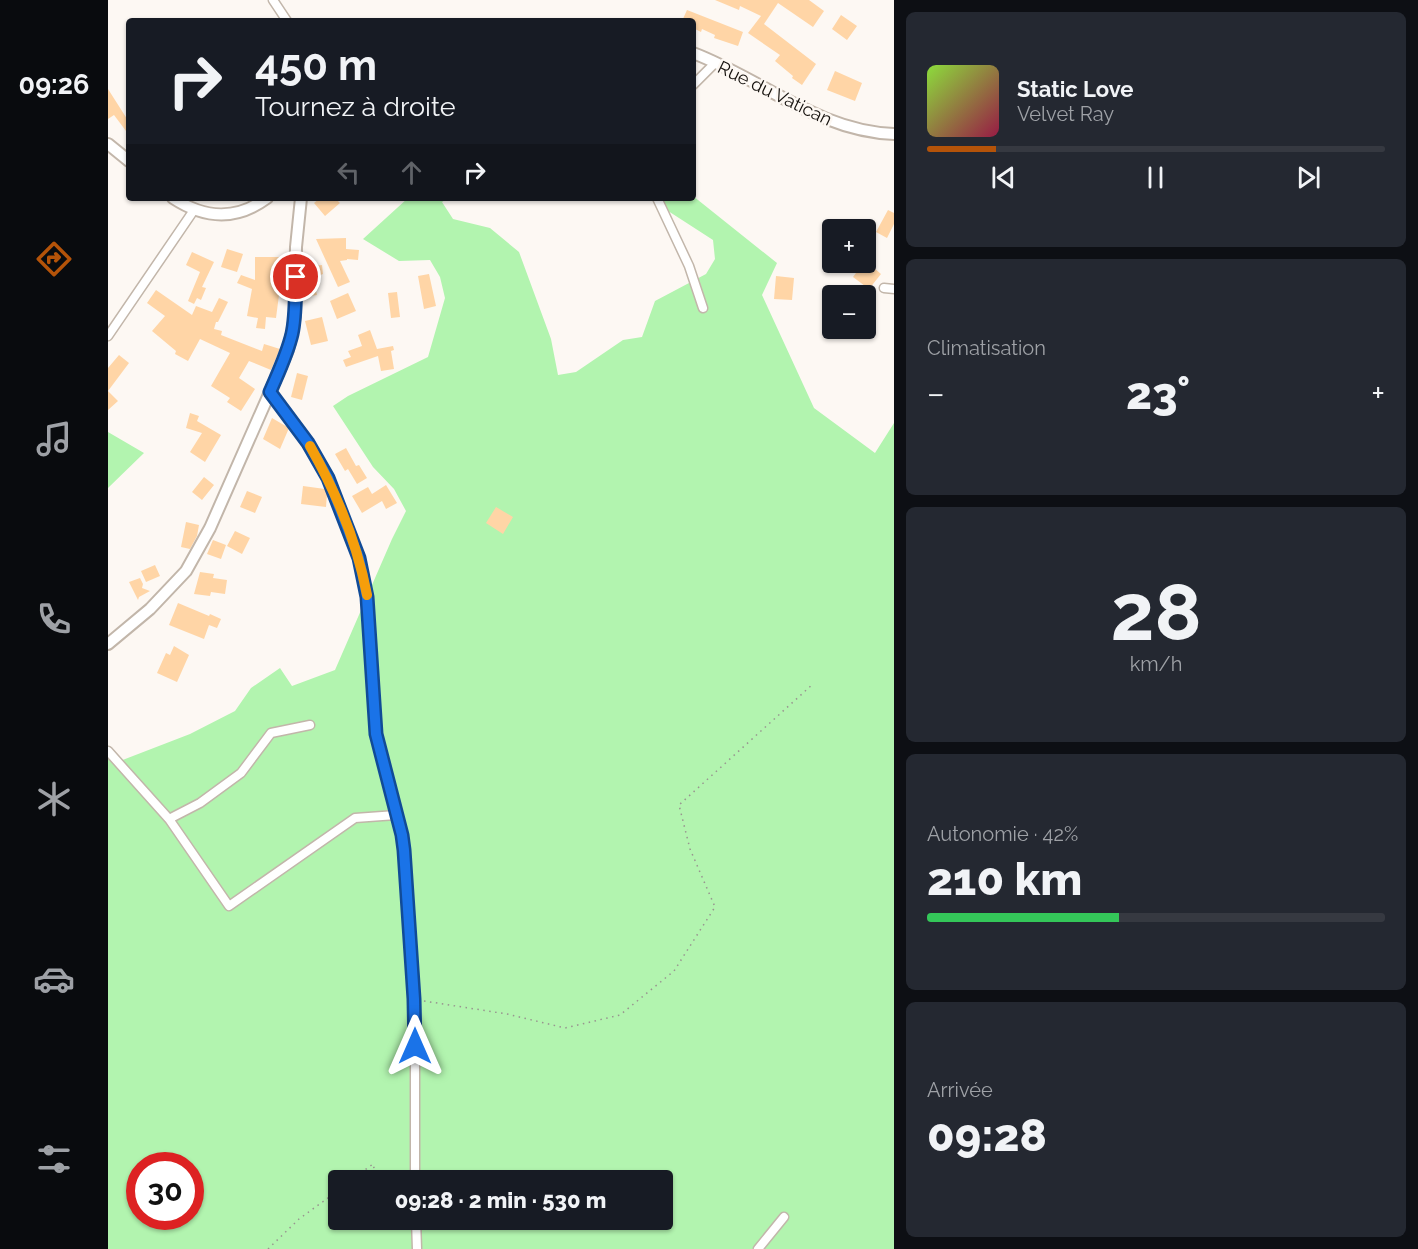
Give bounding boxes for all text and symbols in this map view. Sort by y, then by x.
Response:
text: 450 m [255,41,377,90]
icon: right [156,42,234,120]
street label: Rue du Vatican [714,56,836,130]
text: 09:26 [19,69,89,100]
text: Static Love [1017,76,1134,102]
text: Tournez à droite [255,91,456,122]
text: Velvet Ray [1017,102,1114,126]
icon: left [332,156,365,189]
icon: ahead [395,156,428,189]
icon: right [458,156,491,189]
icon: previous [987,161,1020,194]
icon: pause [1139,161,1172,194]
icon: next [1292,161,1325,194]
map controls [822,219,876,339]
button: + [822,219,876,273]
icon: directions [33,238,75,280]
pin [270,251,321,302]
icon: arrive [279,260,312,293]
button: − [822,285,876,339]
text: Climatisation [927,336,1046,360]
text: 23° [1126,367,1190,420]
text: − [927,374,945,413]
text: + [1371,374,1385,413]
icon: music [33,418,75,460]
text: 28 [1110,567,1202,658]
icon: phone [33,598,75,640]
text: km/h [1130,652,1182,676]
icon: climate [33,778,75,820]
text: Autonomie · 42% [927,822,1078,846]
text: 210 km [927,853,1082,906]
icon: car [33,958,75,1000]
position arrow [383,1014,447,1078]
text: Arrivée [927,1078,993,1102]
text: 09:28 [927,1109,1047,1162]
icon: filters [33,1138,75,1180]
speed limit sign: 30 [126,1152,204,1230]
text: 09:28 · 2 min · 530 m [395,1187,606,1213]

